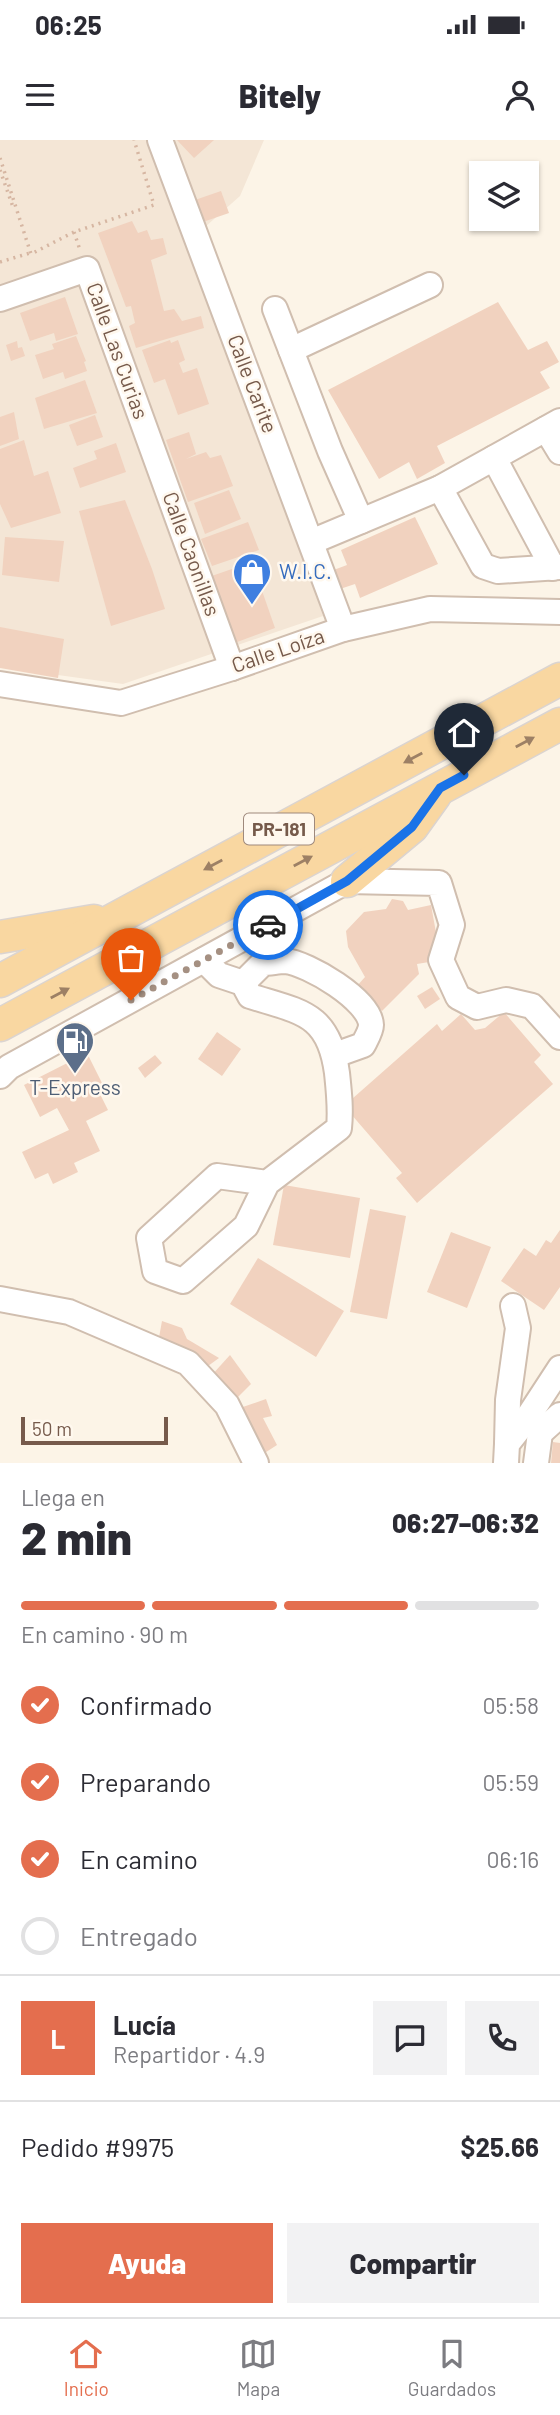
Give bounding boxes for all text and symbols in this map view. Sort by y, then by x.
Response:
text: 06:25 [35,9,102,40]
icon: menu [21,76,59,114]
text: Bitely [239,76,321,114]
icon: person [501,76,539,114]
map controls [469,161,539,231]
button: layers [469,161,539,231]
street label: Calle Las Curias [82,279,155,422]
street label: Calle Carite [223,331,284,436]
street label: Calle Caonillas [158,488,226,619]
shop icon: W.I.C. [231,551,273,606]
place label: W.I.C. [279,558,332,583]
street label: Calle Loíza [228,622,327,677]
pin [434,703,494,775]
icon: home [445,714,483,752]
one-way arrow [516,737,536,749]
one-way arrow [403,751,423,763]
road number: PR-181 [244,814,314,844]
one-way arrow [293,855,313,867]
one-way arrow [203,859,223,871]
courier [233,890,303,960]
icon: car [249,906,287,944]
pin [101,928,161,1000]
icon: bag [112,939,150,977]
one-way arrow [50,987,70,999]
fuel station icon: T-Express [54,1020,96,1075]
place label: T-Express [29,1074,121,1099]
scale bar [21,1414,168,1446]
text: 50 m [32,1417,72,1440]
text: Llega en [21,1483,105,1511]
text: 06:27–06:32 [392,1507,539,1538]
text: 2 min [21,1509,132,1564]
text: En camino · 90 m [21,1620,188,1648]
icon: check [21,1686,59,1724]
text: Confirmado [80,1689,212,1720]
text: 05:58 [483,1691,539,1719]
icon: check [21,1763,59,1801]
text: Preparando [80,1766,211,1797]
text: 05:59 [483,1768,539,1796]
icon: check [21,1840,59,1878]
text: En camino [80,1843,198,1874]
text: 06:16 [486,1845,539,1873]
text: Entregado [80,1920,198,1951]
button: chat [373,2001,447,2075]
button: phone [465,2001,539,2075]
text: Lucía [113,2009,176,2040]
text: L [51,2023,65,2054]
text: Repartidor · 4.9 [113,2040,265,2068]
text: Pedido #9975 [21,2131,174,2162]
text: $25.66 [461,2131,539,2162]
button: Ayuda [21,2223,273,2303]
button: Compartir [287,2223,539,2303]
tab: Inicio [64,2335,109,2400]
tab: Mapa [237,2335,280,2400]
tab: Guardados [408,2335,496,2400]

